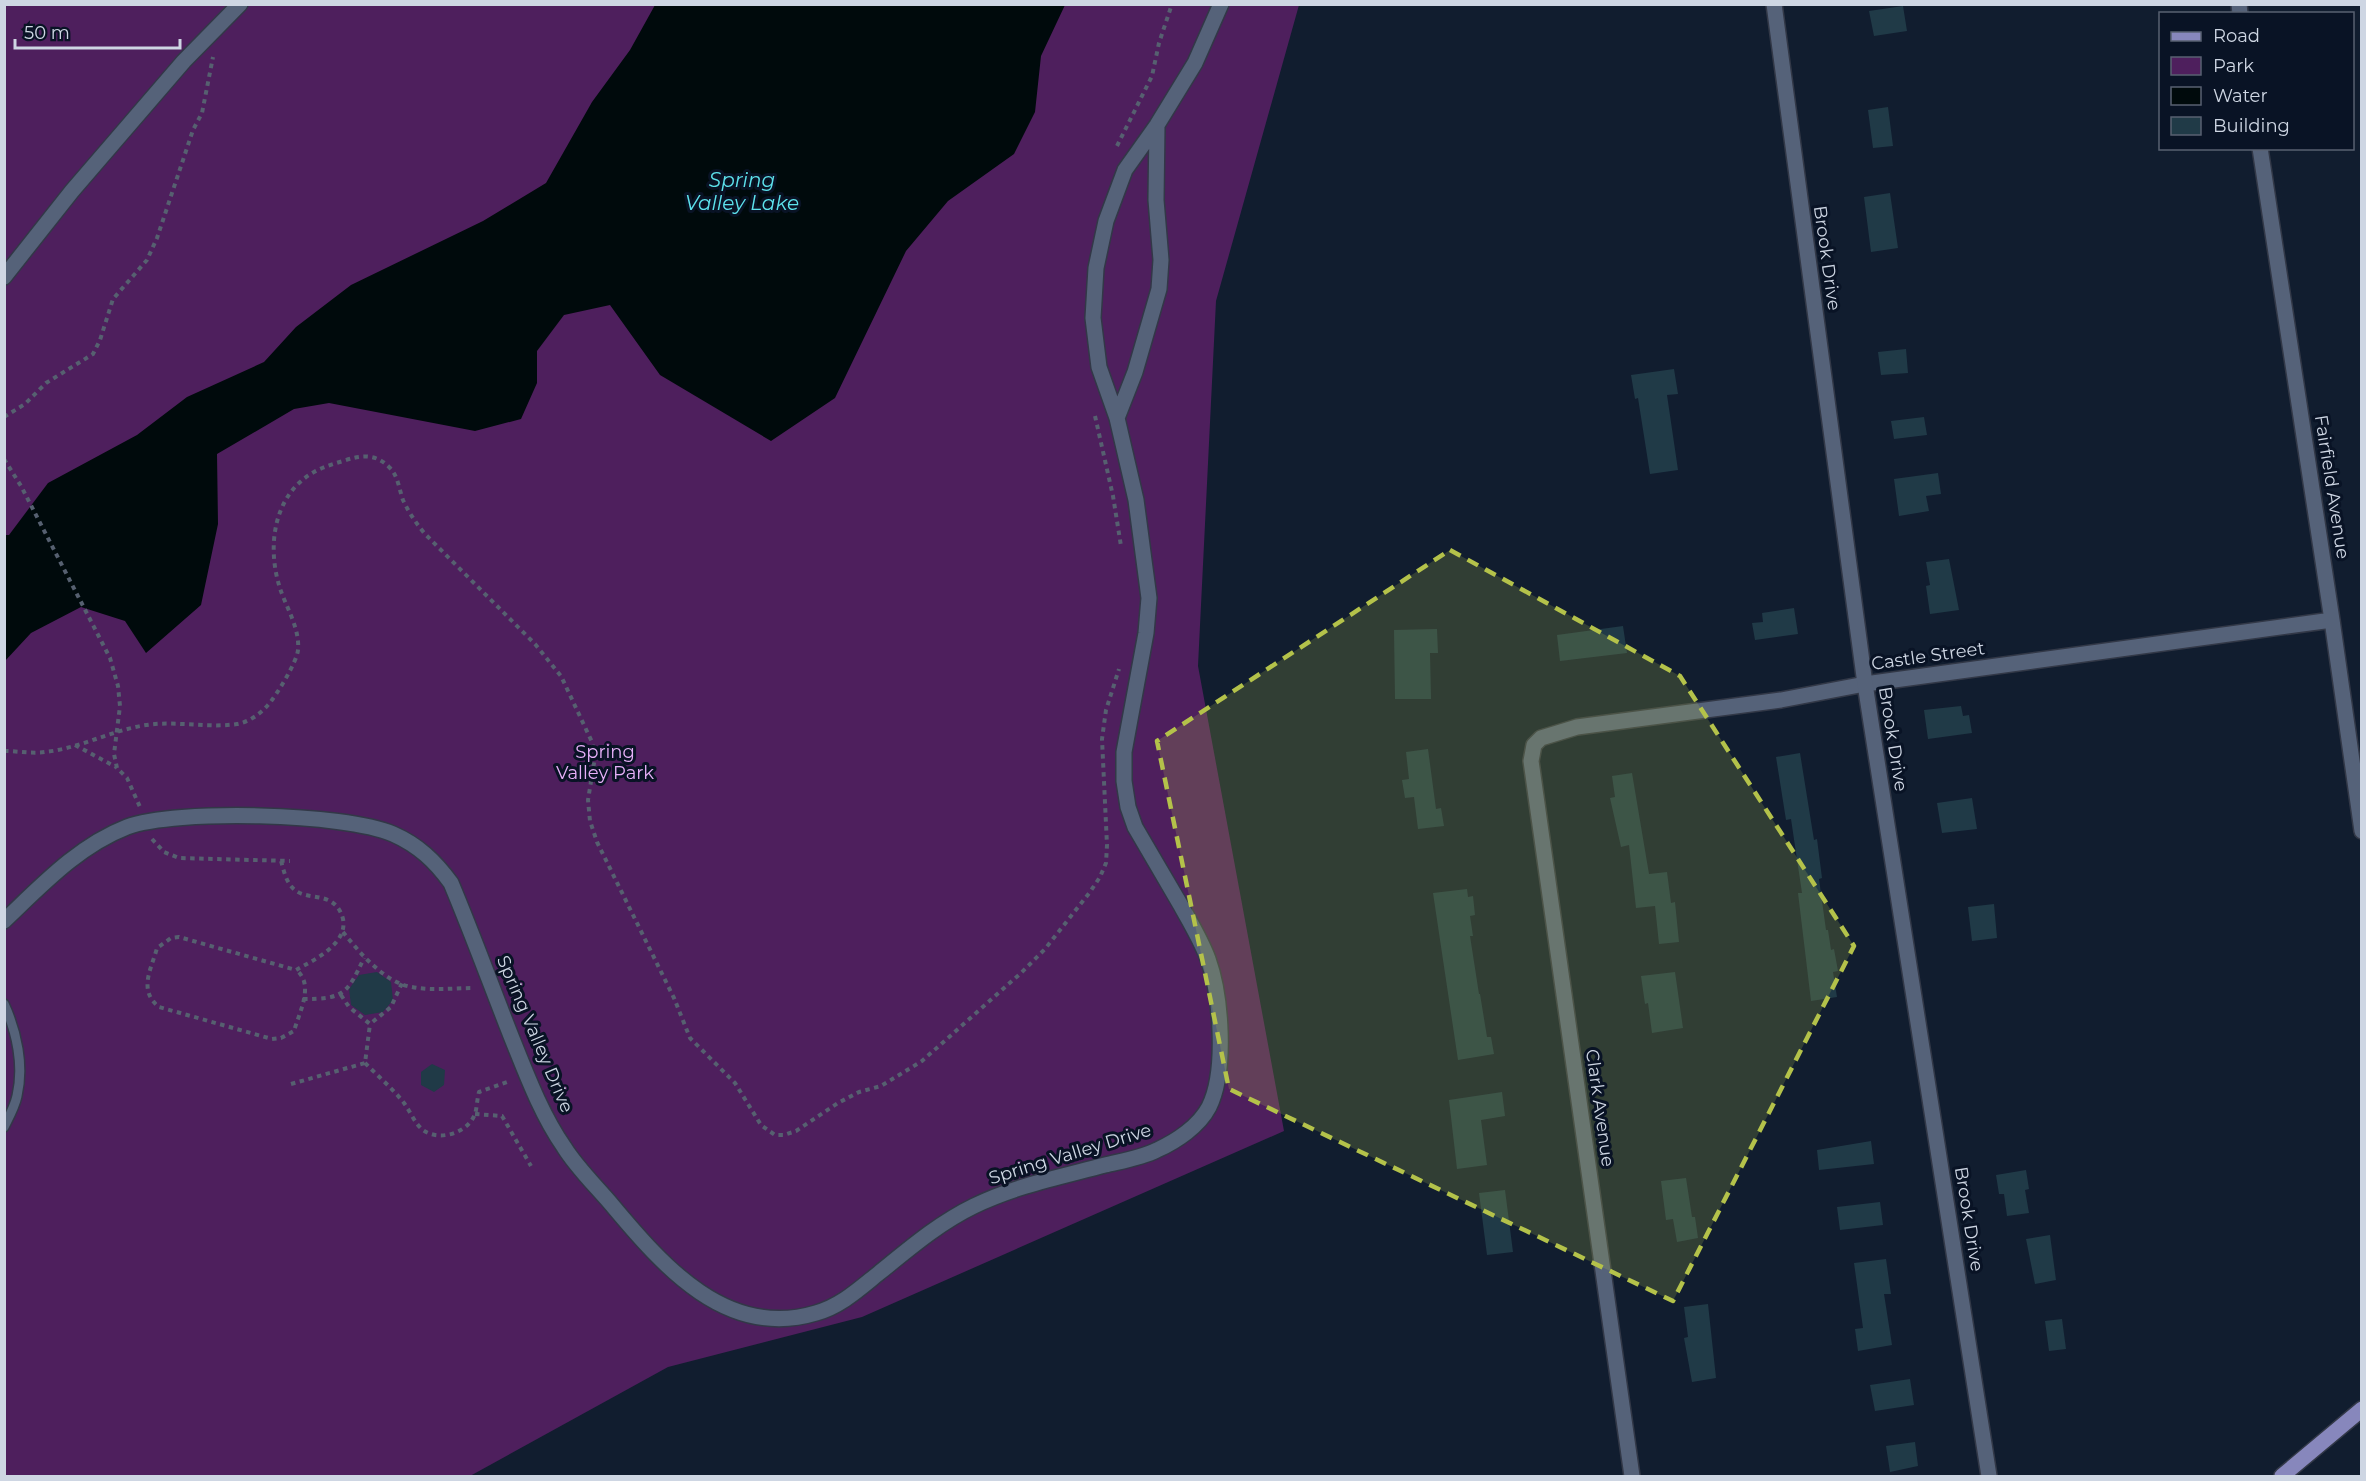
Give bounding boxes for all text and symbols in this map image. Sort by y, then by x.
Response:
scale bar [15,12,180,50]
legend [2159,12,2354,150]
text: 50 m [24,22,70,44]
text: Road [2213,25,2260,47]
text: Park [2213,55,2254,77]
text: Water [2213,85,2268,107]
text: Building [2213,115,2290,137]
water label: Spring Valley Lake [685,168,799,215]
street label: Brook Drive [1809,204,1845,312]
street label: Fairfield Avenue [2310,413,2354,561]
street label: Castle Street [1870,637,1986,675]
street label: Brook Drive [1874,685,1912,793]
park label: Spring Valley Park [556,741,654,784]
street label: Spring Valley Drive [492,952,578,1116]
street label: Clark Avenue [1581,1048,1619,1168]
street label: Spring Valley Drive [986,1119,1154,1189]
street label: Brook Drive [1950,1165,1988,1273]

